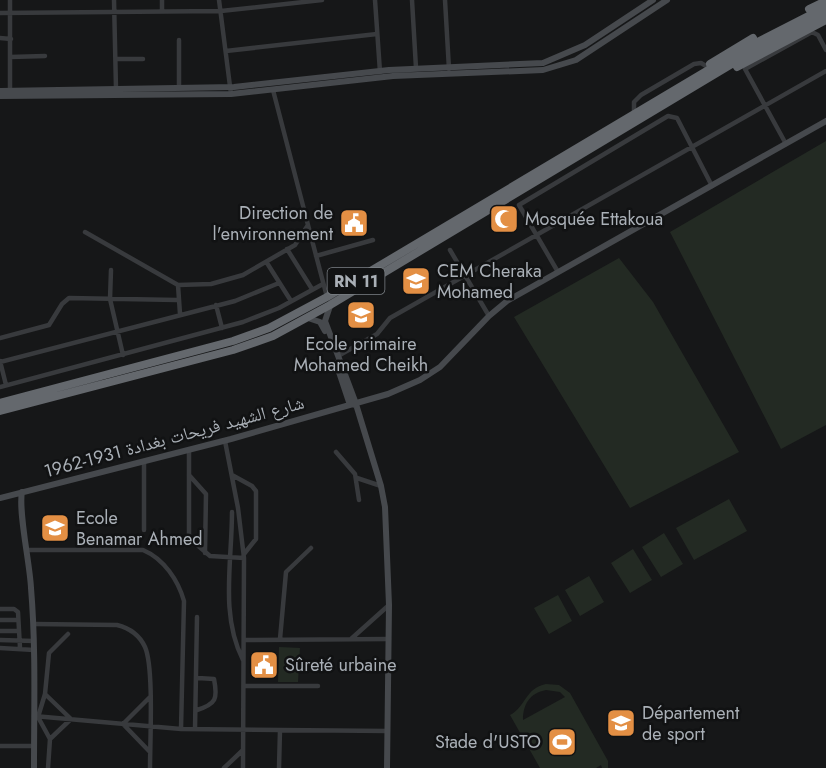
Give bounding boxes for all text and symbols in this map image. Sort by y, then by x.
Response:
place label: Direction de l'environnement [212,200,334,247]
mosque icon: Mosquée Ettakoua [488,203,520,235]
place label: Mosquée Ettakoua [525,206,663,232]
public building icon: Direction de l'environnement [338,207,370,239]
place label: CEM Cheraka Mohamed [437,258,542,305]
school or university icon: CEM Cheraka Mohamed [400,265,432,297]
road number: RN 11 [328,268,385,294]
school or university icon: Ecole primaire Mohamed Cheikh [345,299,377,331]
place label: Ecole primaire Mohamed Cheikh [294,331,428,378]
street label: شارع الشهيد فريحات بغدادة 1931-1962 [41,390,307,484]
place label: Ecole Benamar Ahmed [76,505,203,552]
school or university icon: Ecole Benamar Ahmed [39,512,71,544]
public building icon: Sûreté urbaine [248,649,280,681]
place label: Sûreté urbaine [285,652,396,678]
place label: Département de sport [642,700,740,747]
school or university icon: Département de sport [605,707,637,739]
sports icon: Stade d'USTO [546,726,578,758]
place label: Stade d'USTO [435,729,541,755]

